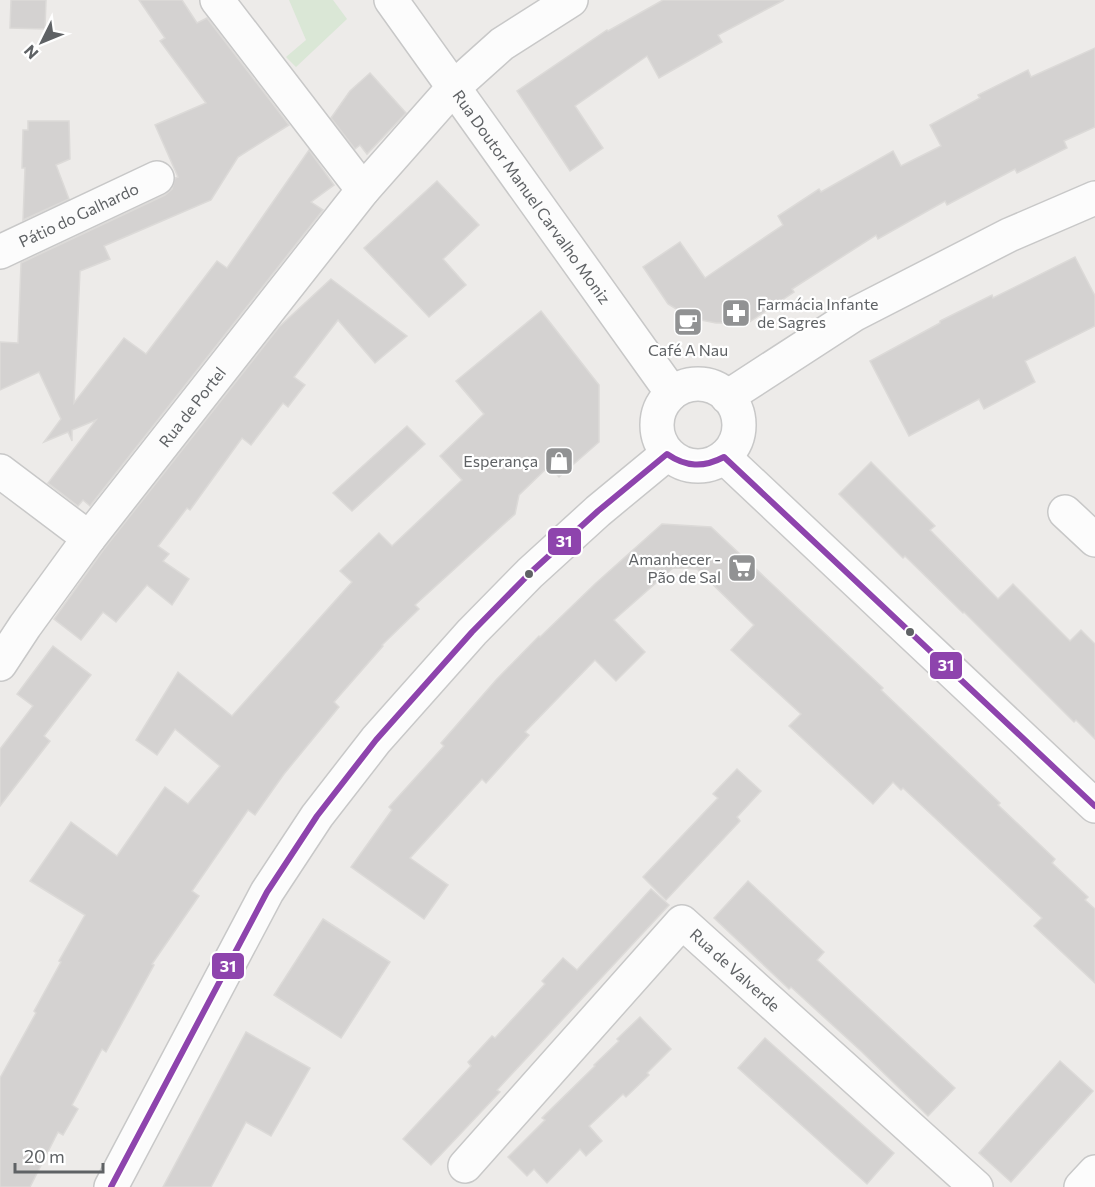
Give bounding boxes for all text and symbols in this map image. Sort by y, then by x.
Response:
north arrow [12,12,72,72]
text: N [20,42,42,63]
street label: Rua Doutor Manuel Carvalho Moniz [449,86,615,307]
street label: Pátio do Galhardo [16,178,141,251]
place label: Farmácia Infante de Sagres [757,294,879,331]
pharmacy icon: Farmácia Infante de Sagres [720,297,752,329]
cafe icon: Café A Nau [672,306,704,338]
place label: Café A Nau [648,340,728,359]
street label: Rua de Portel [154,363,229,451]
shop icon: Esperança [543,445,575,477]
place label: Esperança [463,451,538,470]
line badge: 31 [547,527,582,556]
text: 31 [556,531,572,550]
place label: Amanhecer - Pão de Sal [628,549,721,586]
supermarket icon: Amanhecer - Pão de Sal [726,552,758,584]
unlabelled marker [523,568,535,580]
unlabelled marker [904,626,916,638]
line badge: 31 [929,651,963,680]
text: 31 [938,655,954,674]
street label: Rua de Valverde [686,924,784,1015]
line badge: 31 [211,952,245,980]
text: 31 [220,956,236,975]
scale bar [15,1136,104,1174]
text: 20 m [24,1145,65,1167]

